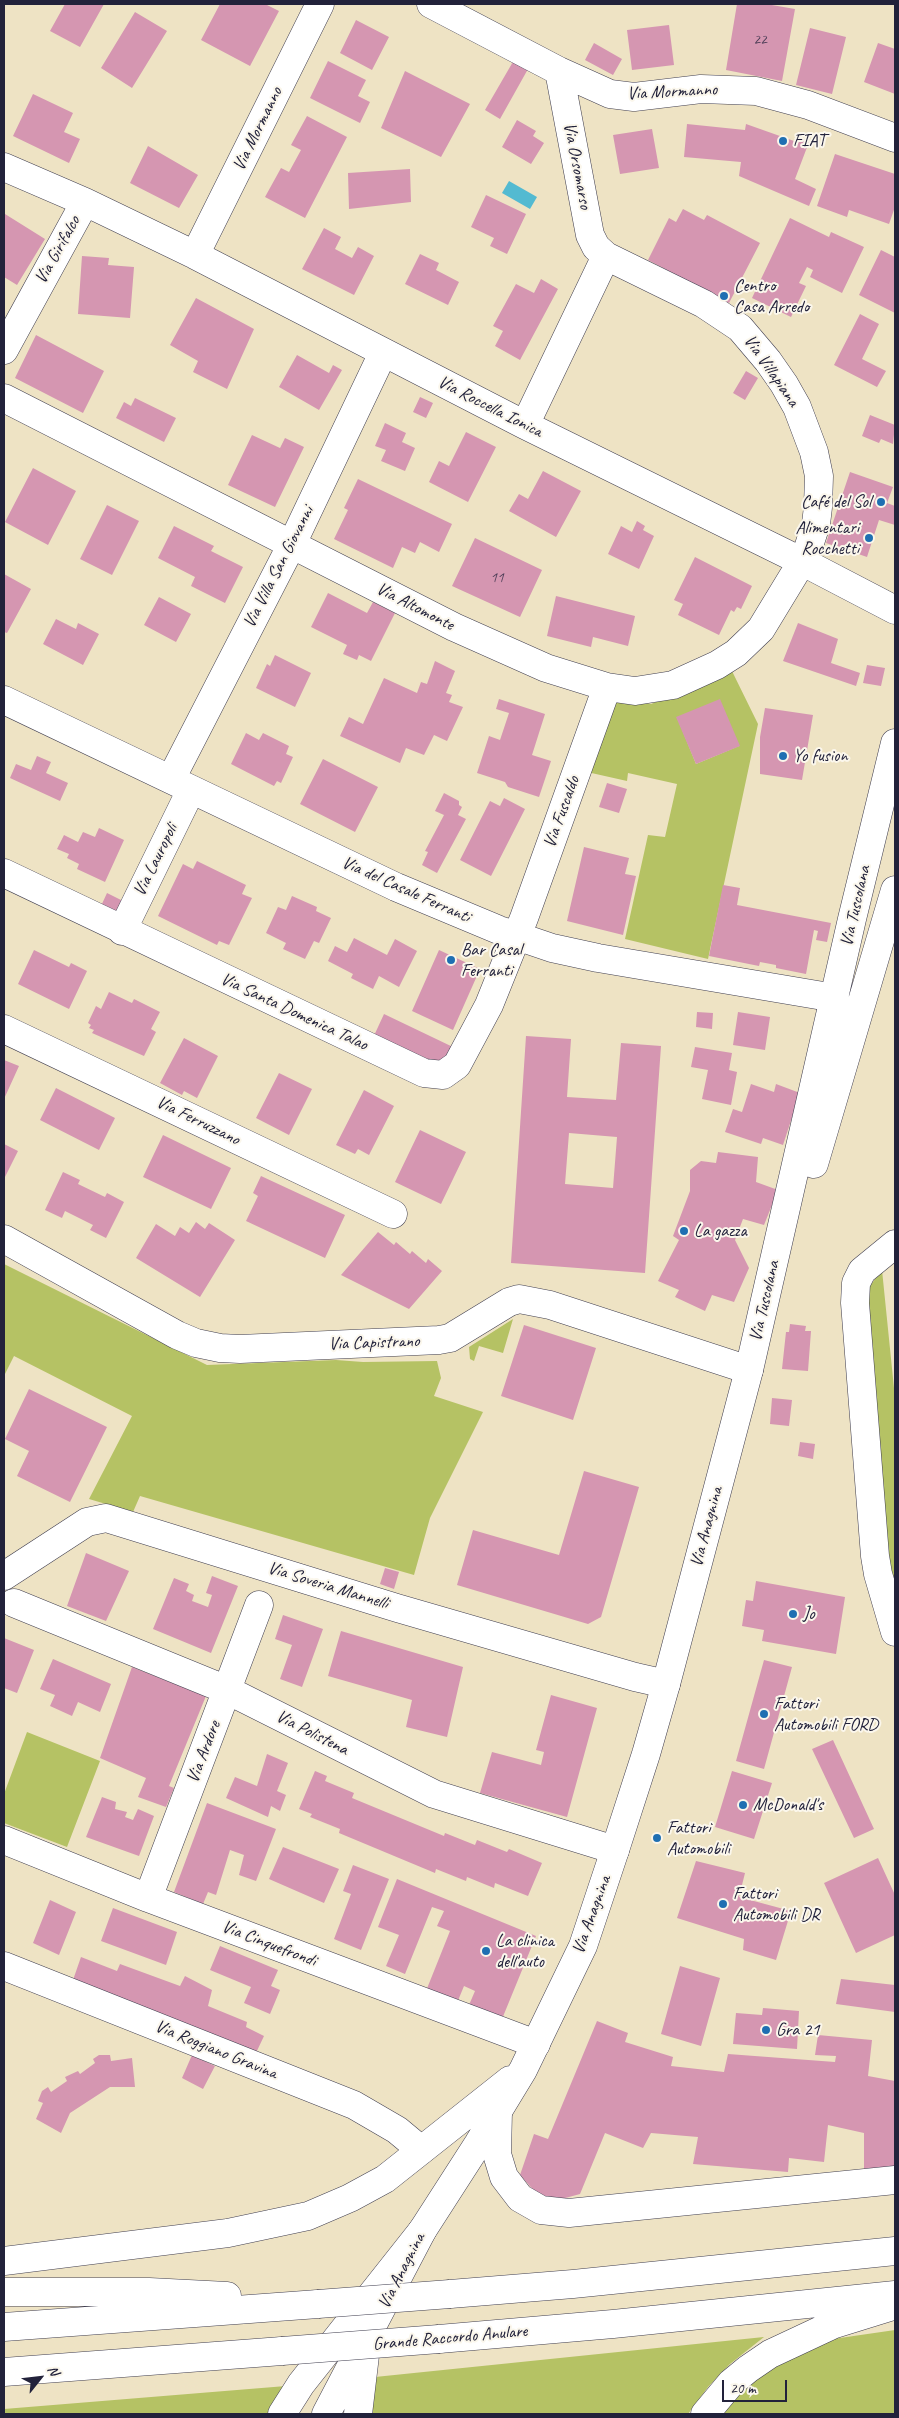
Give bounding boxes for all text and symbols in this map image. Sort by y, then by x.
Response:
house number: 22 [753,31,767,49]
street label: Via Mormanno [626,79,718,105]
street label: Via Mormanno [228,84,288,174]
street label: Via Orsomarso [558,121,596,211]
place label: FIAT [793,130,825,152]
marker: FIAT [777,135,789,147]
street label: Via Girifalco [31,212,85,288]
place label: Centro Casa Arredo [734,275,809,318]
marker: Centro Casa Arredo [718,290,730,302]
street label: Via Villapiana [738,331,804,411]
street label: Via Roccella Ionica [434,371,546,443]
place label: Café del Sol [801,491,871,513]
marker: Café del Sol [875,496,887,508]
street label: Via Villa San Giovanni [239,502,319,632]
place label: Alimentari Rocchetti [795,517,859,560]
marker: Alimentari Rocchetti [863,532,875,544]
house number: 11 [490,569,504,587]
street label: Via Altomonte [372,578,458,636]
place label: Yo fusion [793,745,848,767]
marker: Yo fusion [777,750,789,762]
street label: Via Fuscaldo [539,773,585,851]
street label: Via Lauropoli [129,820,183,900]
street label: Via del Casale Ferranti [338,852,474,928]
street label: Via Tuscolana [836,864,876,948]
place label: Bar Casal Ferranti [461,939,522,982]
marker: Bar Casal Ferranti [445,954,457,966]
street label: Via Santa Domenica Talao [217,968,371,1056]
street label: Via Ferruzzano [153,1091,243,1151]
place label: La gazza [694,1220,747,1242]
marker: La gazza [678,1225,690,1237]
street label: Via Tuscolana [745,1259,785,1343]
street label: Via Capistrano [328,1331,420,1355]
street label: Via Anagnina [686,1485,728,1569]
street label: Via Soveria Mannelli [265,1557,391,1615]
place label: Jo [803,1603,815,1625]
marker: Jo [787,1608,799,1620]
place label: Fattori Automobili FORD [774,1693,878,1736]
street label: Via Polistena [272,1706,352,1760]
marker: Fattori Automobili FORD [758,1708,770,1720]
street label: Via Ardore [182,1718,226,1786]
place label: McDonald's [753,1794,823,1816]
marker: McDonald's [737,1799,749,1811]
place label: Fattori Automobili [667,1817,730,1860]
marker: Fattori Automobili [651,1832,663,1844]
street label: Via Anagnina [568,1873,616,1957]
place label: Fattori Automobili DR [733,1883,820,1926]
marker: Fattori Automobili DR [717,1898,729,1910]
street label: Via Cinquefrondi [219,1916,319,1972]
place label: La clinica dell'auto [496,1930,554,1972]
marker: La clinica dell'auto [480,1945,492,1957]
street label: Via Roggiano Gravina [152,2016,280,2084]
place label: Gra 21 [776,2019,820,2041]
marker: Gra 21 [760,2024,772,2036]
street label: Via Anagnina [374,2230,430,2312]
street label: Grande Raccordo Anulare [372,2320,528,2356]
north arrow [15,2353,65,2403]
text: N [44,2363,63,2378]
scale bar [724,2370,789,2402]
text: 20 m [730,2379,756,2398]

